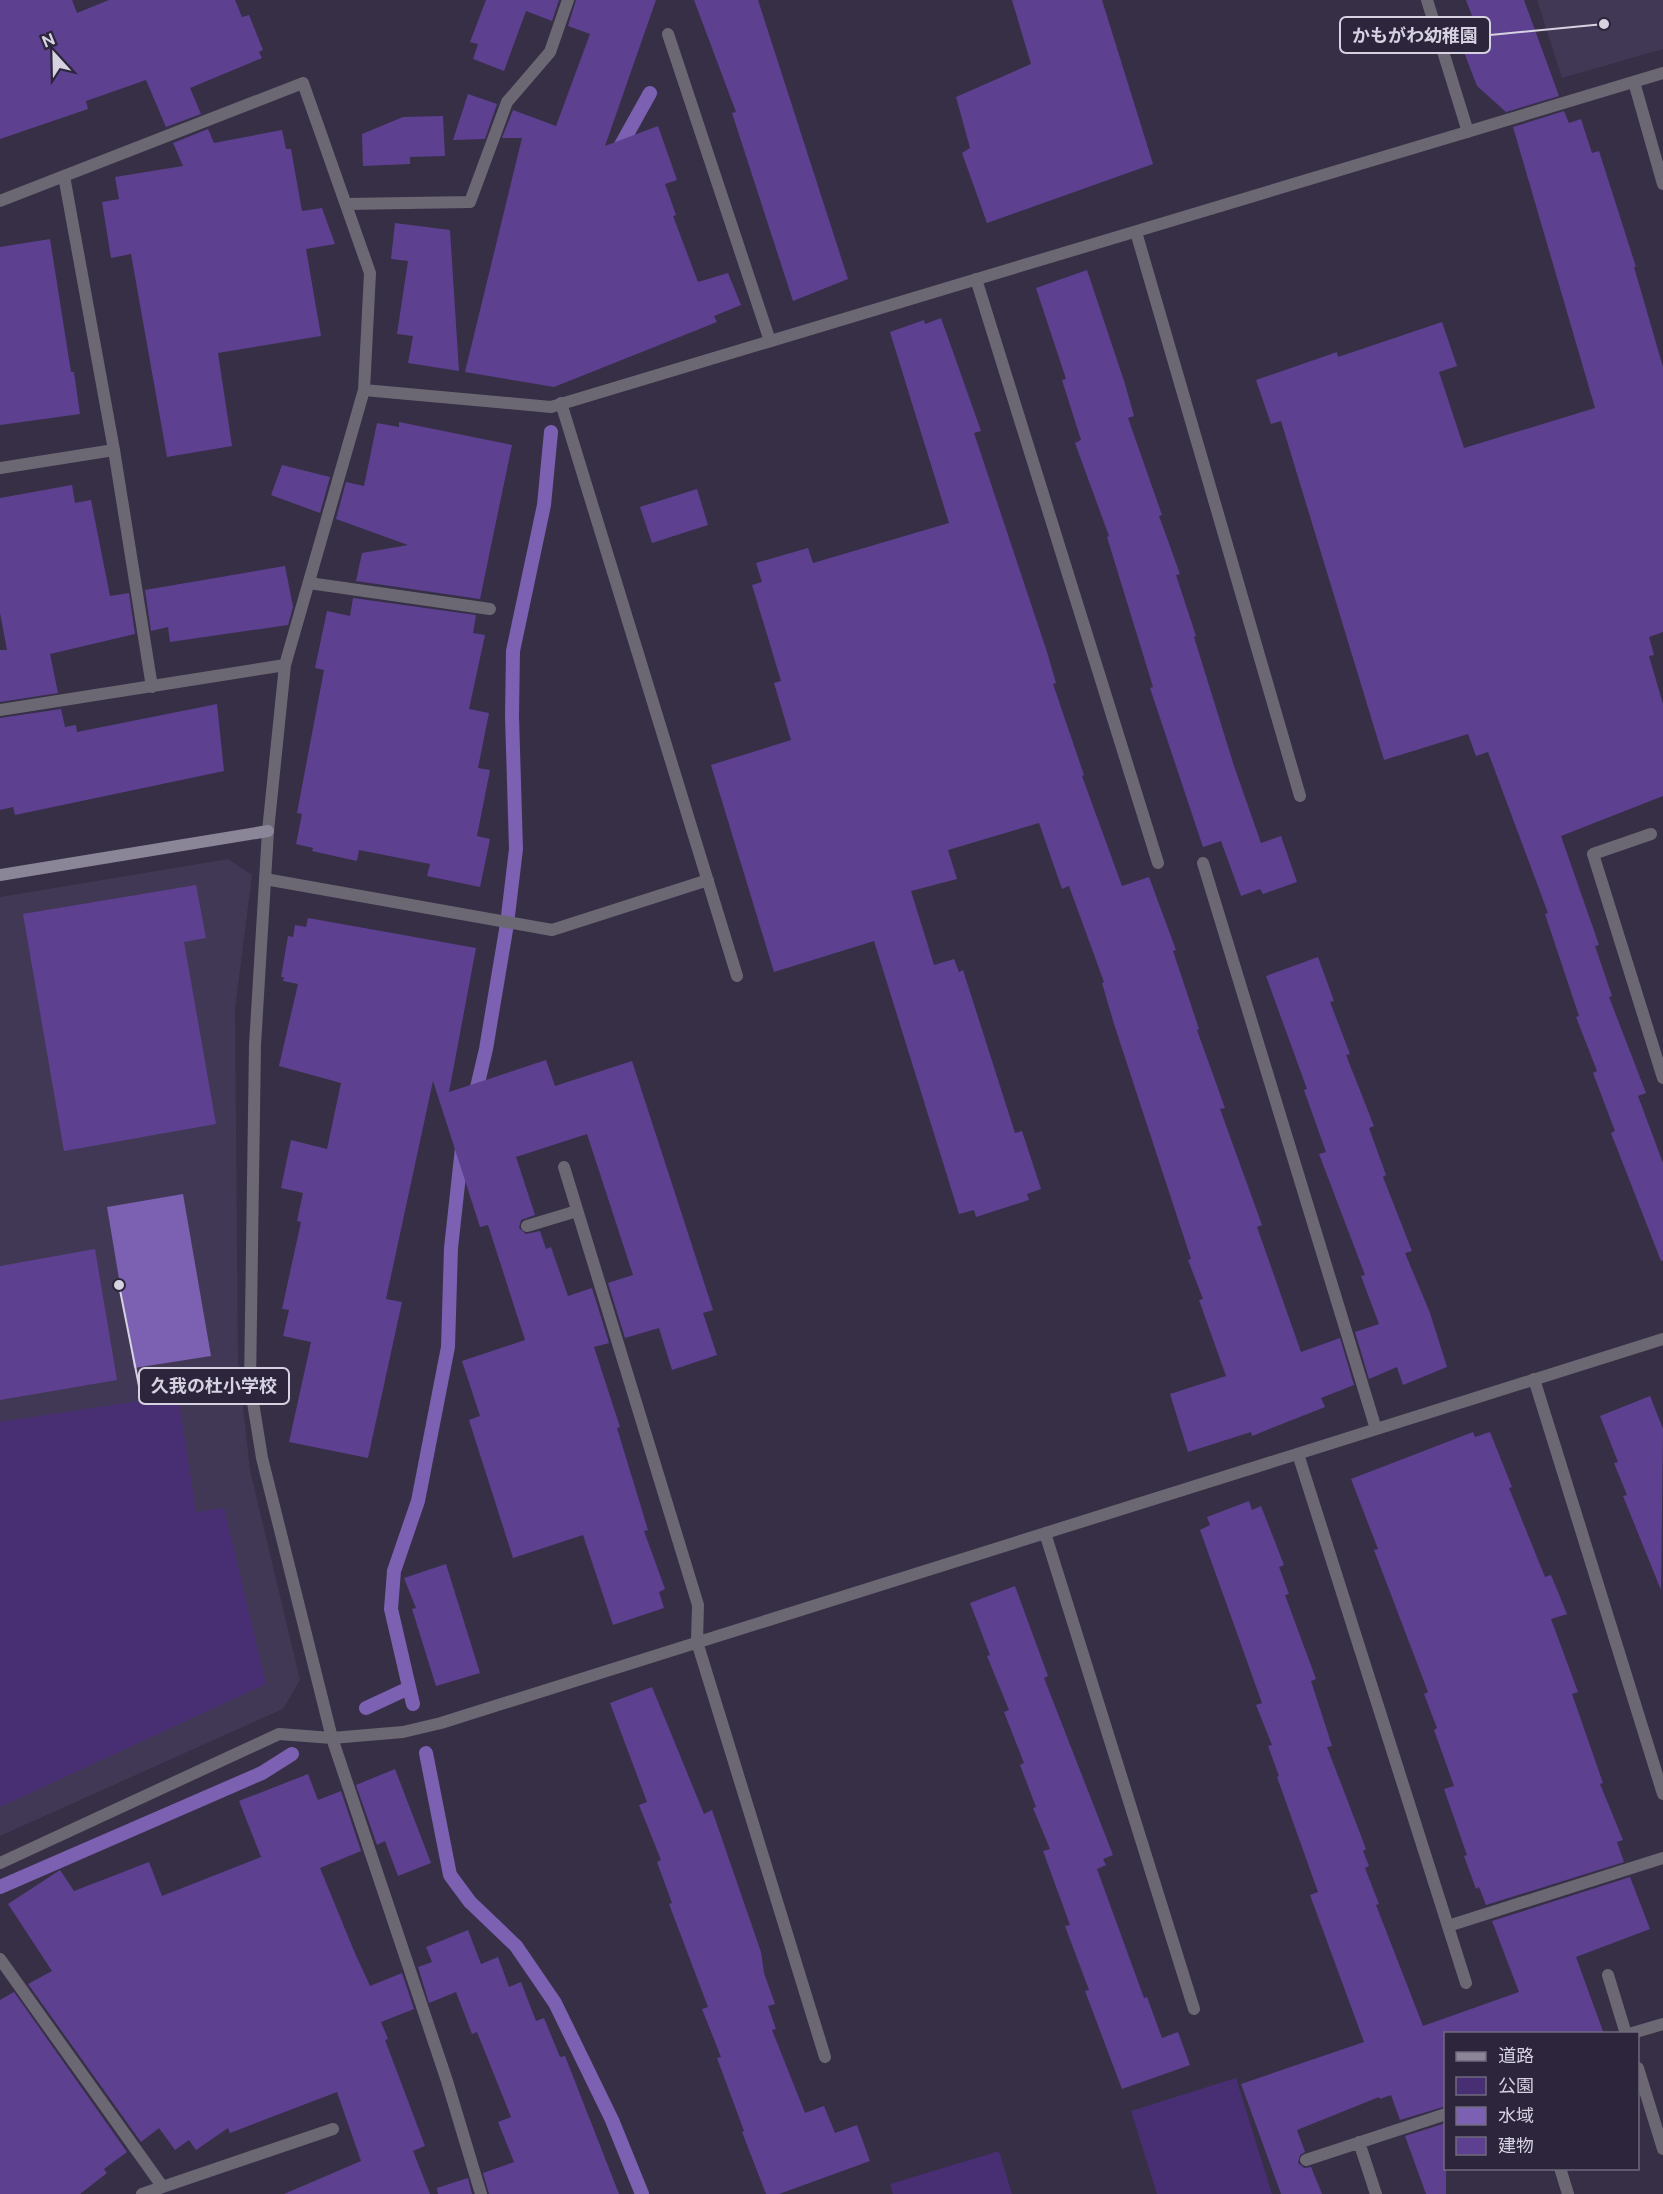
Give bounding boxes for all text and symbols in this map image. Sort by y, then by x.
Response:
callout: かもがわ幼稚園 [1340,17,1490,53]
north arrow [24,24,84,84]
text: かもがわ幼稚園 [1352,25,1478,46]
text: N [39,29,58,52]
callout: 久我の杜小学校 [139,1368,289,1404]
text: 久我の杜小学校 [151,1375,277,1396]
legend [1444,2032,1639,2170]
text: 道路 [1498,2045,1534,2066]
text: 公園 [1498,2075,1534,2096]
text: 水域 [1498,2105,1534,2126]
text: 建物 [1498,2135,1534,2156]

